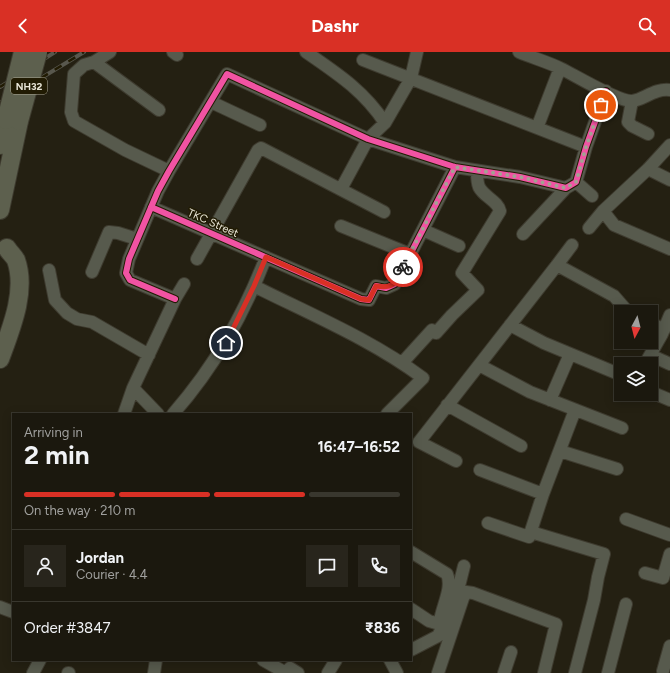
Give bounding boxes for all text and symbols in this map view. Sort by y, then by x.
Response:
icon: back [12,15,34,37]
text: Dashr [311,15,359,37]
icon: search [636,15,658,37]
road number: NH32 [11,78,47,94]
pin [584,88,618,122]
icon: bag [590,94,612,116]
street label: TKC Street [186,206,240,240]
courier [383,247,423,287]
icon: bike [392,256,414,278]
north arrow [614,305,658,349]
map controls [614,305,658,401]
pin [209,326,243,360]
icon: home [215,332,237,354]
button: layers [614,357,658,401]
text: Arriving in [24,425,83,440]
text: 16:47–16:52 [317,438,400,456]
text: 2 min [24,439,90,471]
text: On the way · 210 m [24,503,135,518]
button: person [24,545,66,587]
button: chat [306,545,348,587]
button: phone [358,545,400,587]
text: Jordan [76,549,124,567]
text: Courier · 4.4 [76,567,148,582]
text: Order #3847 [24,619,111,637]
text: ₹836 [365,619,400,637]

